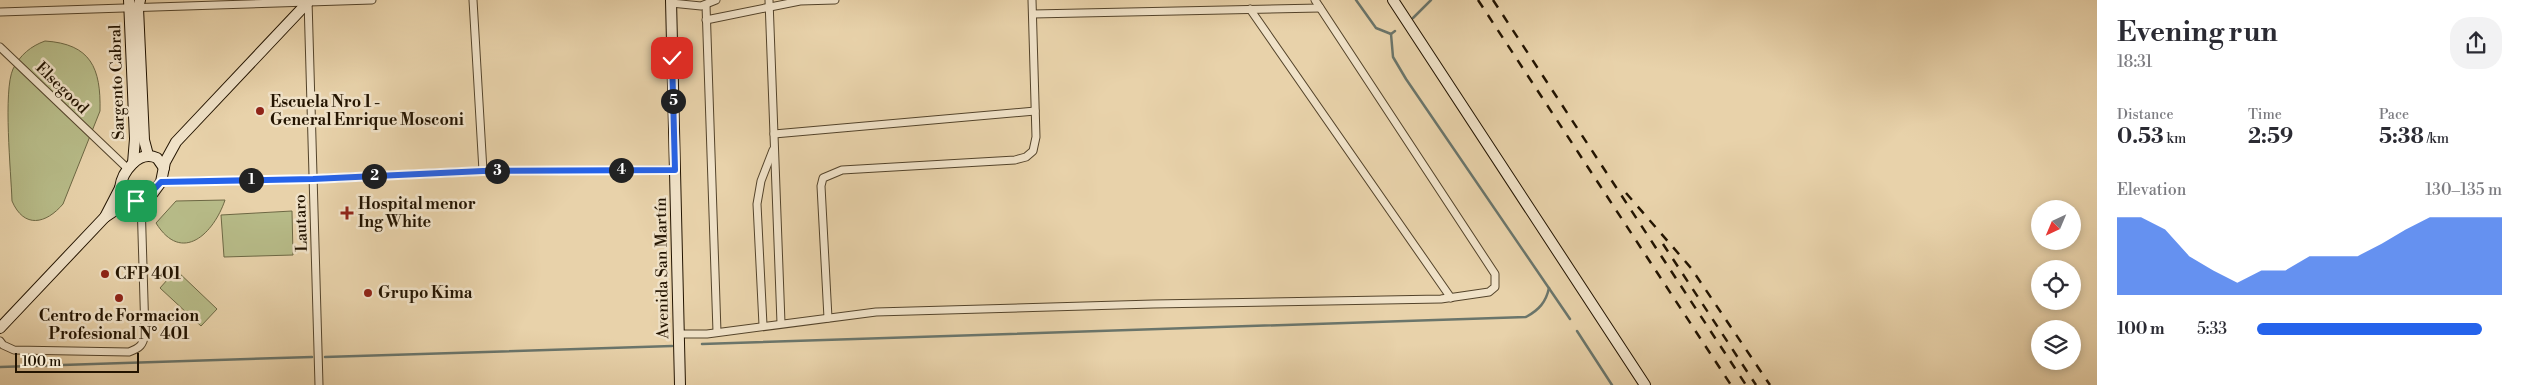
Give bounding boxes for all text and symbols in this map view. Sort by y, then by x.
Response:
text: Evening run [2117,15,2278,50]
button: share [2450,17,2502,69]
street label: Sargento Cabral [105,24,129,140]
pin [651,37,693,79]
icon: check [658,44,686,72]
text: 18:31 [2117,52,2152,72]
street label: Elsegood [31,58,93,118]
pin: 5 [660,88,686,114]
place label: Escuela Nro 1 - General Enrique Mosconi [270,92,464,130]
text: 5 [669,92,678,110]
marker: Escuela Nro 1 - General Enrique Mosconi [254,105,266,117]
text: Distance [2117,106,2174,124]
text: Time [2248,106,2282,124]
text: Pace [2379,106,2409,124]
text: 0.53 [2117,124,2164,150]
text: 2:59 [2248,124,2293,150]
text: 5:38 [2379,124,2424,150]
text: km [2164,130,2186,148]
text: /km [2424,130,2449,148]
pin: 3 [484,158,510,184]
pin: 4 [608,158,634,182]
text: 4 [617,161,626,179]
text: 3 [493,162,502,180]
pin: 2 [362,164,386,188]
text: 2 [370,167,379,185]
pin: 1 [238,168,264,192]
text: 1 [248,171,255,189]
pin [115,180,157,222]
text: Elevation [2117,180,2186,200]
text: 130–135 m [2425,180,2502,200]
icon: arrive [122,187,150,215]
street label: Lautaro [290,194,312,252]
place label: Hospital menor Ing White [358,194,476,232]
street label: Avenida San Martín [651,197,673,340]
north arrow [2031,200,2081,250]
map controls [2031,200,2081,370]
marker: Hospital menor Ing White [340,206,354,220]
button: locate [2031,260,2081,310]
place label: CFP 401 [115,264,181,284]
marker: CFP 401 [99,268,111,280]
place label: Grupo Kima [378,283,473,303]
marker: Grupo Kima [362,287,374,299]
marker: Centro de Formacion Profesional N° 401 [113,292,125,304]
place label: Centro de Formacion Profesional N° 401 [39,306,199,344]
text: 100 m [2117,319,2165,339]
text: 5:33 [2197,319,2227,339]
button: layers [2031,320,2081,370]
scale bar [15,350,139,373]
text: 100 m [22,353,61,371]

